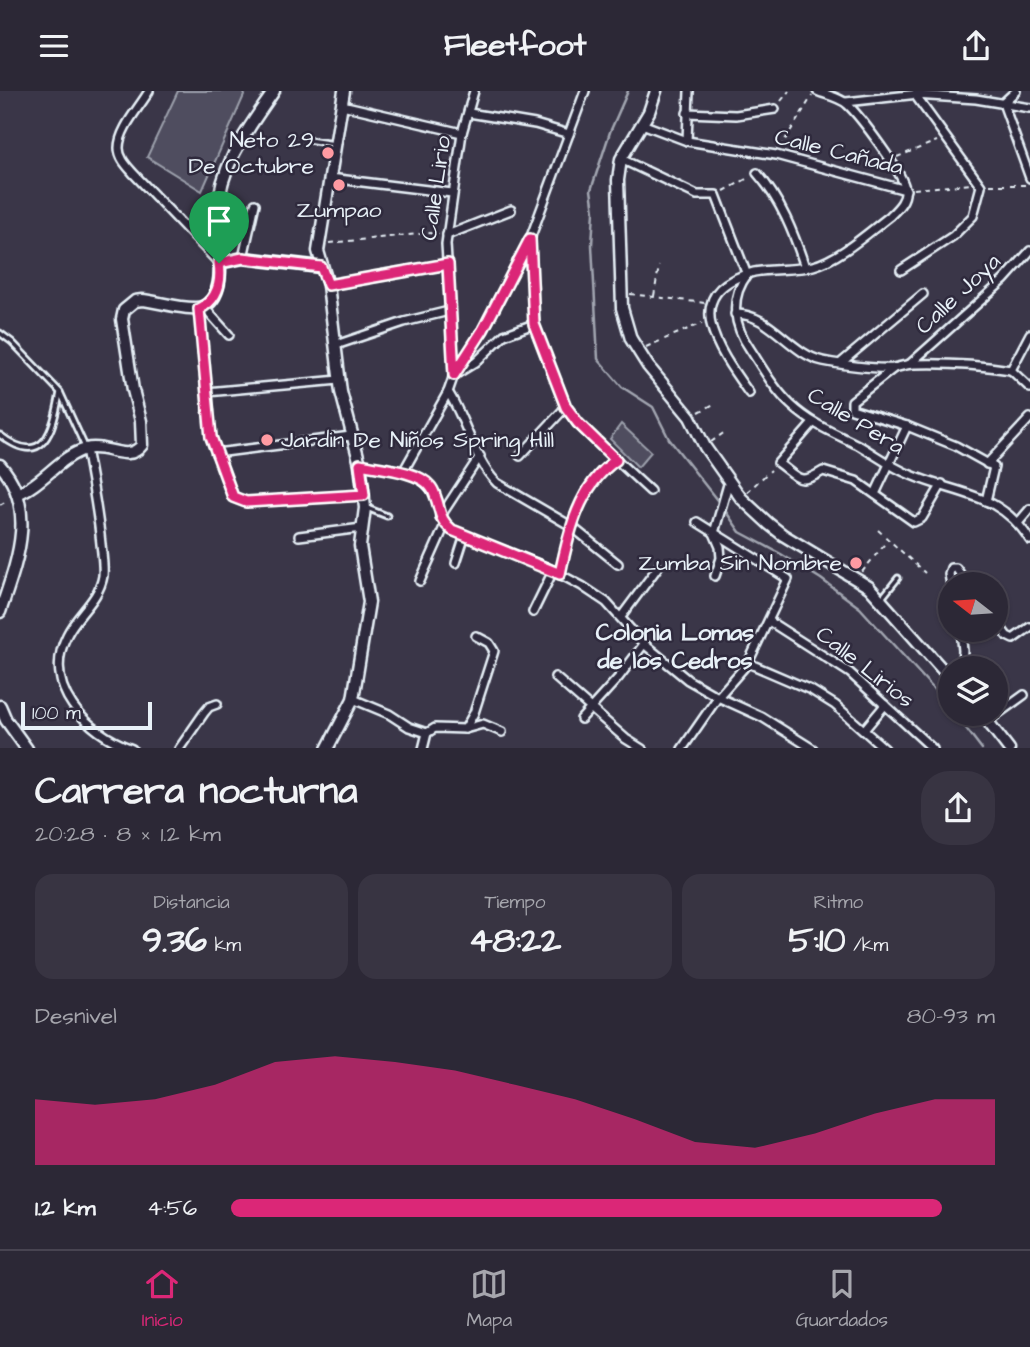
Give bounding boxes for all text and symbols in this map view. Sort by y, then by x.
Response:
text: Fleetfoot [444,23,586,68]
icon: menu [35,27,73,65]
icon: share [957,27,995,65]
street label: Calle Cañada [771,121,907,184]
place label: Neto 29 De Octubre [188,124,314,182]
street label: Calle Lirio [413,134,459,242]
marker: Neto 29 De Octubre [320,145,336,161]
marker: Zumpao [331,177,347,193]
pin [189,191,249,263]
place label: Zumpao [296,194,382,226]
icon: arrive [200,202,238,240]
street label: Calle Joya [908,246,1009,343]
street label: Calle Pera [801,379,911,463]
place label: Jardin De Niños Spring Hill [281,424,554,457]
marker: Jardin De Niños Spring Hill [259,432,275,448]
place label: Zumba Sin Nombre [638,547,842,579]
marker: Zumba Sin Nombre [848,555,864,571]
north arrow [938,572,1008,642]
map controls [938,572,1008,726]
district label: Colonia Lomas de los Cedros [596,616,754,678]
street label: Calle Lirios [809,618,921,716]
button: layers [938,656,1008,726]
scale bar [21,699,152,731]
text: 100 m [32,700,81,727]
text: Carrera nocturna [35,766,358,818]
button: share [921,771,995,845]
text: 20:28 · 8 × 1.2 km [35,818,221,850]
text: Distancia [154,889,230,916]
text: Tiempo [484,889,546,916]
text: Ritmo [814,889,863,916]
text: 9.36 [142,916,207,965]
text: 48:22 [469,916,561,965]
text: 5:10 [788,916,846,965]
text: km [207,932,241,959]
text: /km [846,932,888,959]
text: Desnivel [35,1000,117,1032]
text: 80–93 m [907,1000,995,1032]
text: 1.2 km [35,1192,96,1224]
text: 4:56 [147,1192,197,1224]
tab: Inicio [142,1265,183,1334]
tab: Mapa [466,1265,512,1334]
tab: Guardados [796,1265,888,1334]

